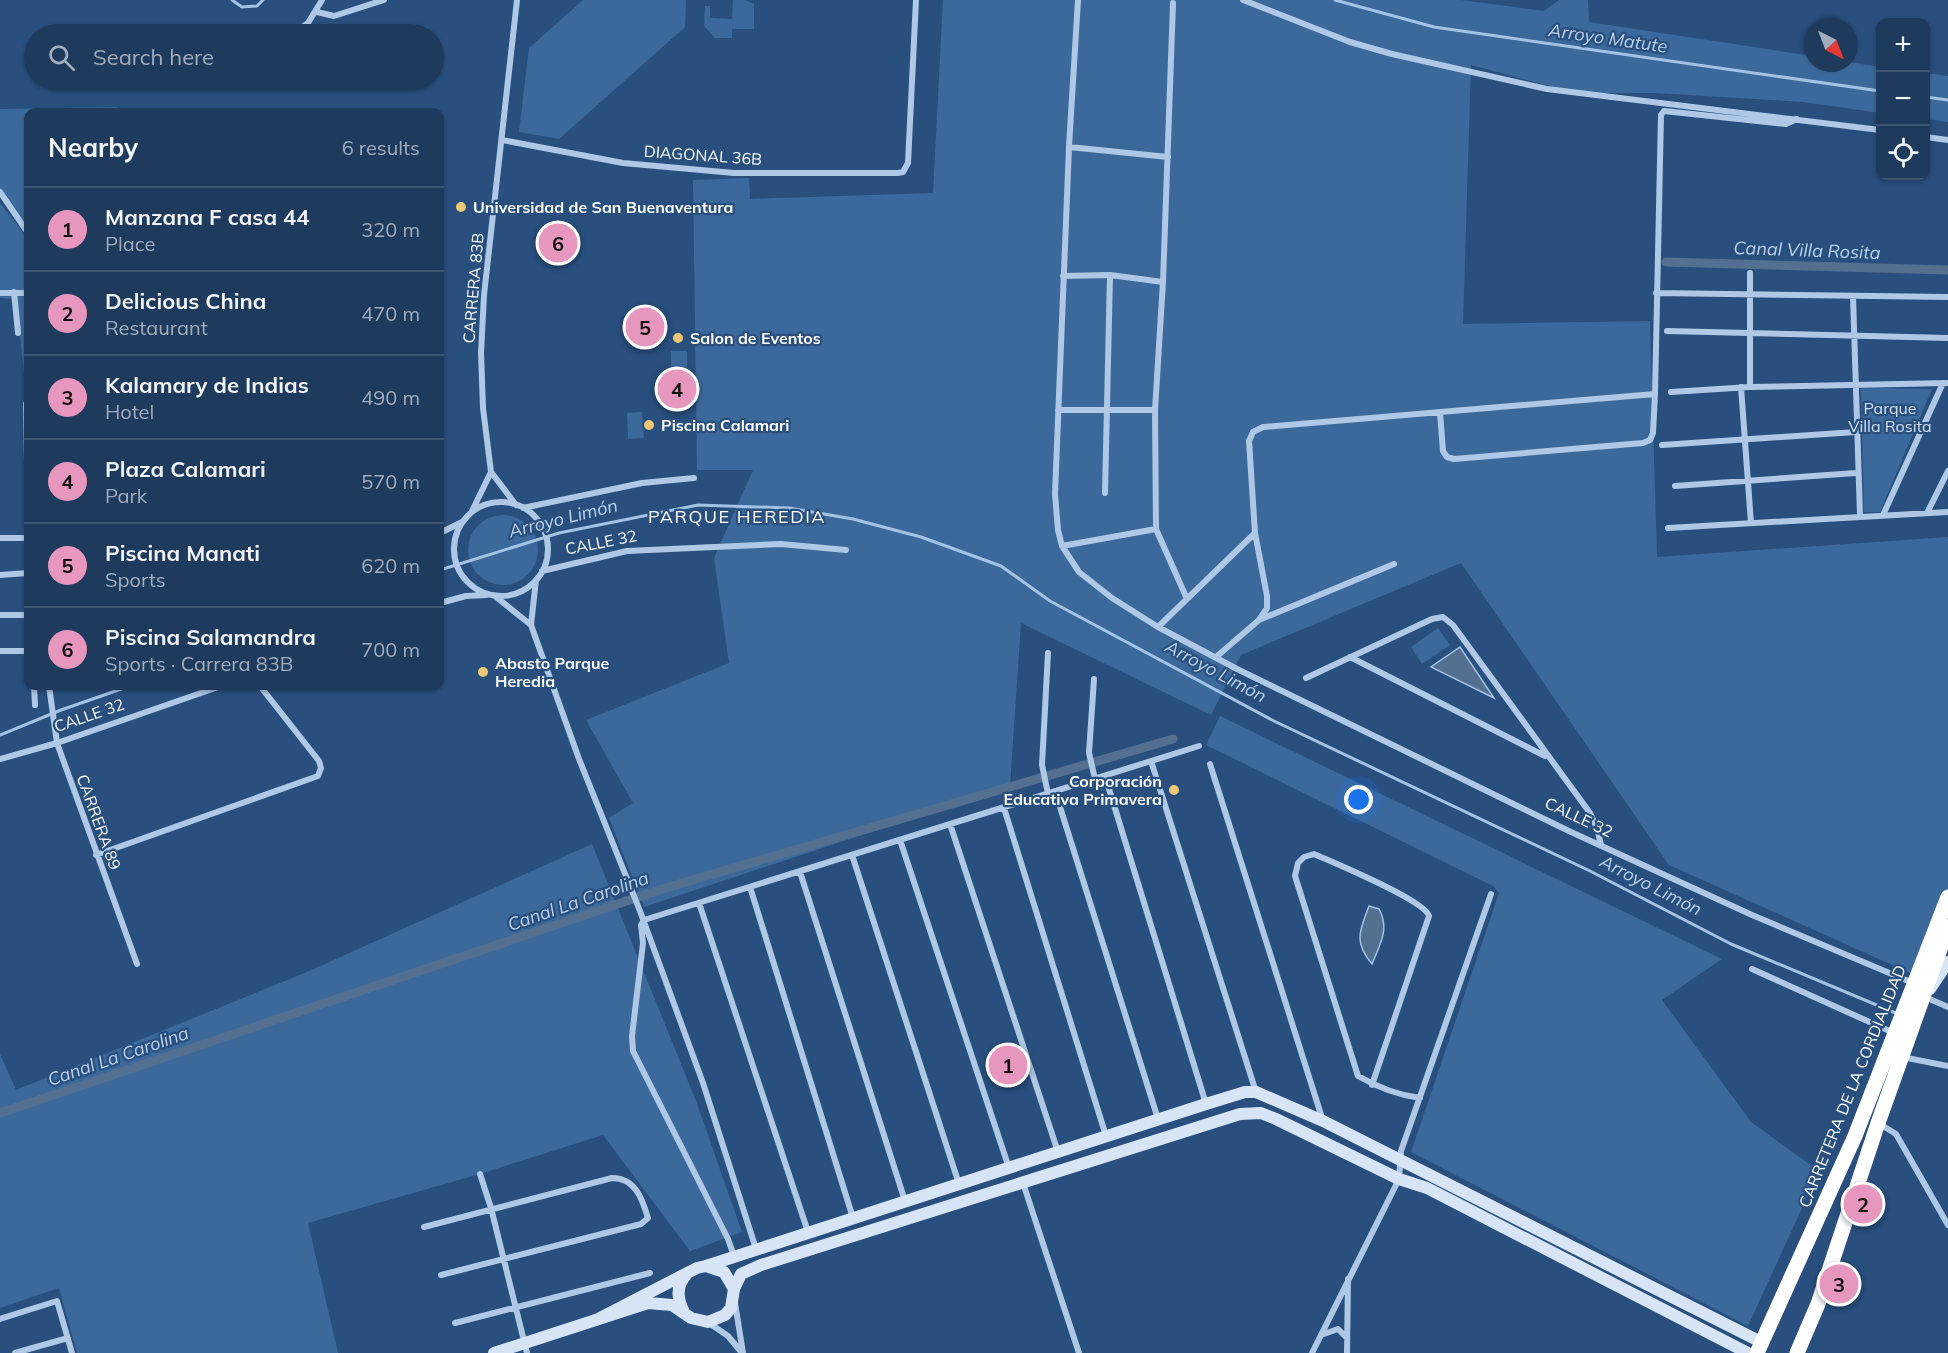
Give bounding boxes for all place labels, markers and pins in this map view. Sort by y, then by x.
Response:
place label: Universidad de San Buenaventura [473,197,733,217]
marker: Universidad de San Buenaventura [454,200,468,214]
pin: 6 [538,220,578,266]
pin: 5 [626,304,664,350]
place label: Salon de Eventos [690,328,821,348]
marker: Salon de Eventos [671,331,685,345]
pin: 4 [658,366,696,412]
place label: Piscina Calamari [661,415,790,435]
marker: Piscina Calamari [642,418,656,432]
place label: Abasto Parque Heredia [495,653,609,691]
marker: Abasto Parque Heredia [476,665,490,679]
place label: Corporación Educativa Primavera [1003,771,1162,809]
marker: Corporación Educativa Primavera [1167,783,1181,797]
pin: 1 [988,1042,1028,1088]
pin: 2 [1844,1182,1882,1226]
pin: 3 [1820,1262,1858,1306]

